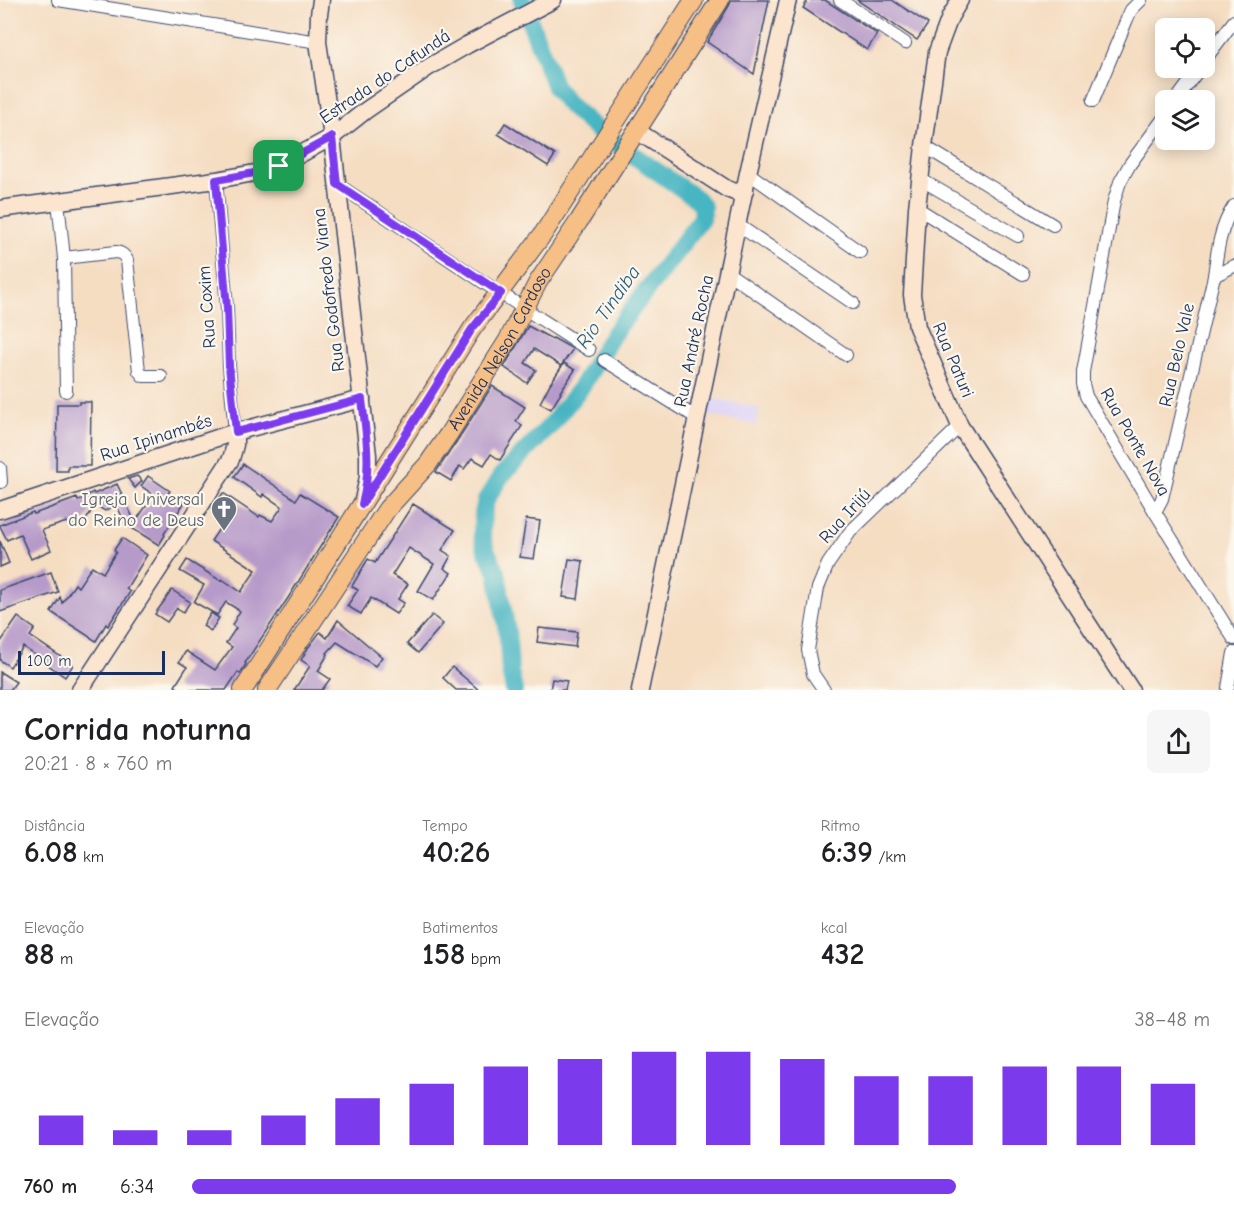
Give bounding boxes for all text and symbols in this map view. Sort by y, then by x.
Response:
map controls [1155,18,1215,150]
button: locate [1155,18,1215,78]
street label: Estrada do Cafundá [316,26,454,128]
button: layers [1155,90,1215,150]
pin [253,140,304,191]
icon: arrive [262,149,295,182]
street label: Rua Godofredo Viana [309,207,349,373]
water label: Rio Tindiba [571,261,645,353]
street label: Avenida Nelson Cardoso [443,263,556,434]
street label: Rua Coxim [194,265,220,349]
street label: Rua André Rocha [670,273,718,409]
street label: Rua Belo Vale [1155,301,1199,409]
street label: Rua Paturi [928,319,978,401]
street label: Rua Ponte Nova [1096,384,1174,500]
street label: Rua Ipinambés [97,410,215,466]
street label: Rua Irijú [815,484,875,548]
place label: Igreja Universal do Reino de Deus [68,489,204,531]
church icon: Igreja Universal do Reino de Deus [209,494,239,532]
scale bar [18,648,165,676]
text: 100 m [27,652,71,670]
text: Corrida noturna [24,710,252,748]
button: share [1147,710,1210,773]
text: 20:21 · 8 × 760 m [24,752,172,775]
text: Distância [24,817,85,835]
text: Tempo [422,817,468,835]
text: Ritmo [821,817,860,835]
text: 6.08 [24,835,78,870]
text: 40:26 [422,835,490,870]
text: 6:39 [821,835,873,870]
text: km [78,848,104,866]
text: /km [873,848,906,866]
text: Elevação [24,919,84,937]
text: Batimentos [422,919,498,937]
text: kcal [821,919,848,937]
text: 88 [24,937,55,972]
text: 158 [422,937,465,972]
text: 432 [821,937,864,972]
text: m [55,950,73,968]
text: bpm [465,950,501,968]
text: Elevação [24,1008,99,1031]
text: 38–48 m [1134,1008,1210,1031]
text: 760 m [24,1175,77,1198]
text: 6:34 [120,1175,154,1198]

